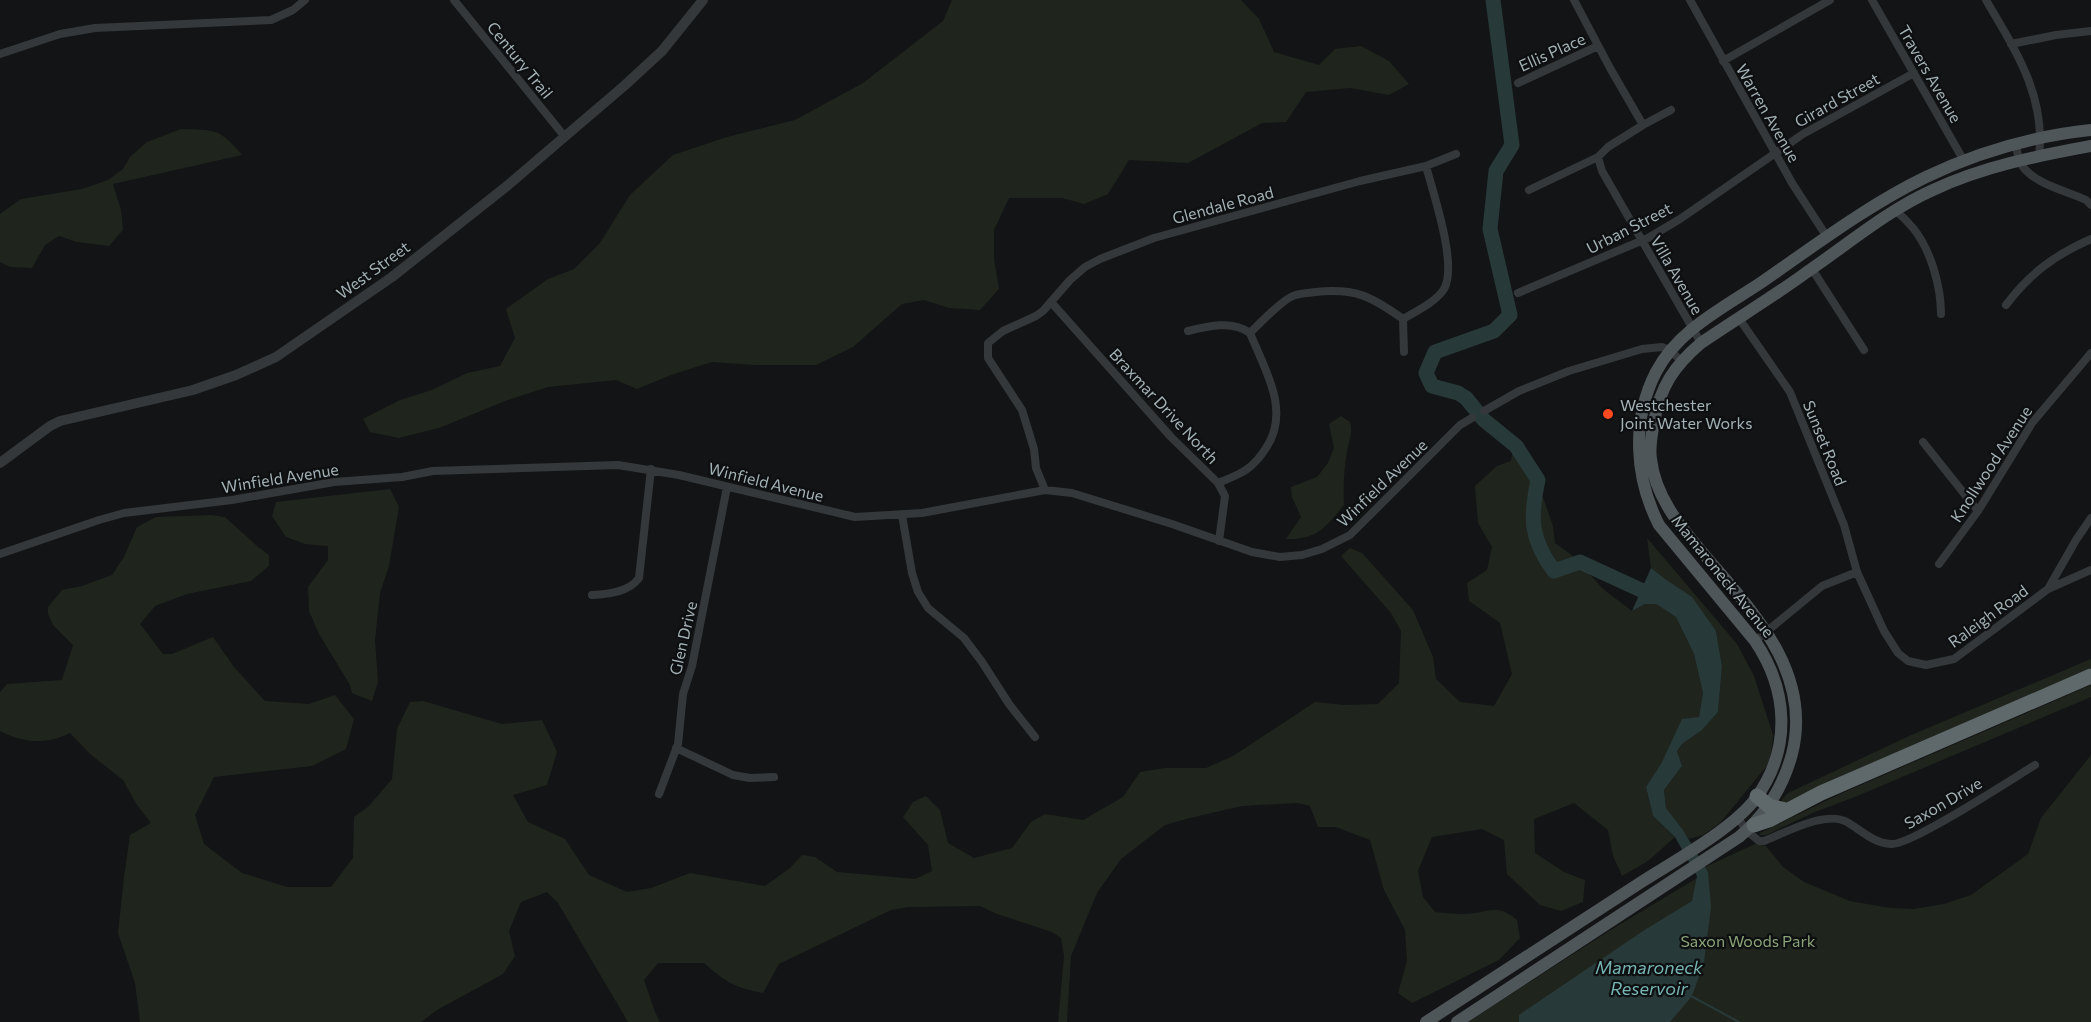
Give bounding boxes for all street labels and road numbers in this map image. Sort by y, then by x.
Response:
street label: Century Trail [484,17,557,102]
street label: Travers Avenue [1895,22,1966,126]
street label: Ellis Place [1516,28,1588,75]
street label: Warren Avenue [1733,60,1804,165]
street label: Girard Street [1791,68,1883,131]
street label: Glendale Road [1170,182,1276,227]
street label: Urban Street [1583,198,1675,257]
street label: Villa Avenue [1647,232,1708,318]
street label: West Street [332,236,413,302]
street label: Braxmar Drive North [1106,344,1223,467]
street label: Sunset Road [1800,397,1851,488]
street label: Knollwood Avenue [1946,402,2035,525]
street label: Winfield Avenue [1333,435,1431,531]
street label: Winfield Avenue [706,458,826,505]
street label: Winfield Avenue [220,459,340,496]
street label: Mamaroneck Avenue [1668,511,1779,641]
street label: Raleigh Road [1944,580,2031,651]
street label: Glen Drive [665,599,700,677]
street label: Saxon Drive [1901,773,1985,832]

